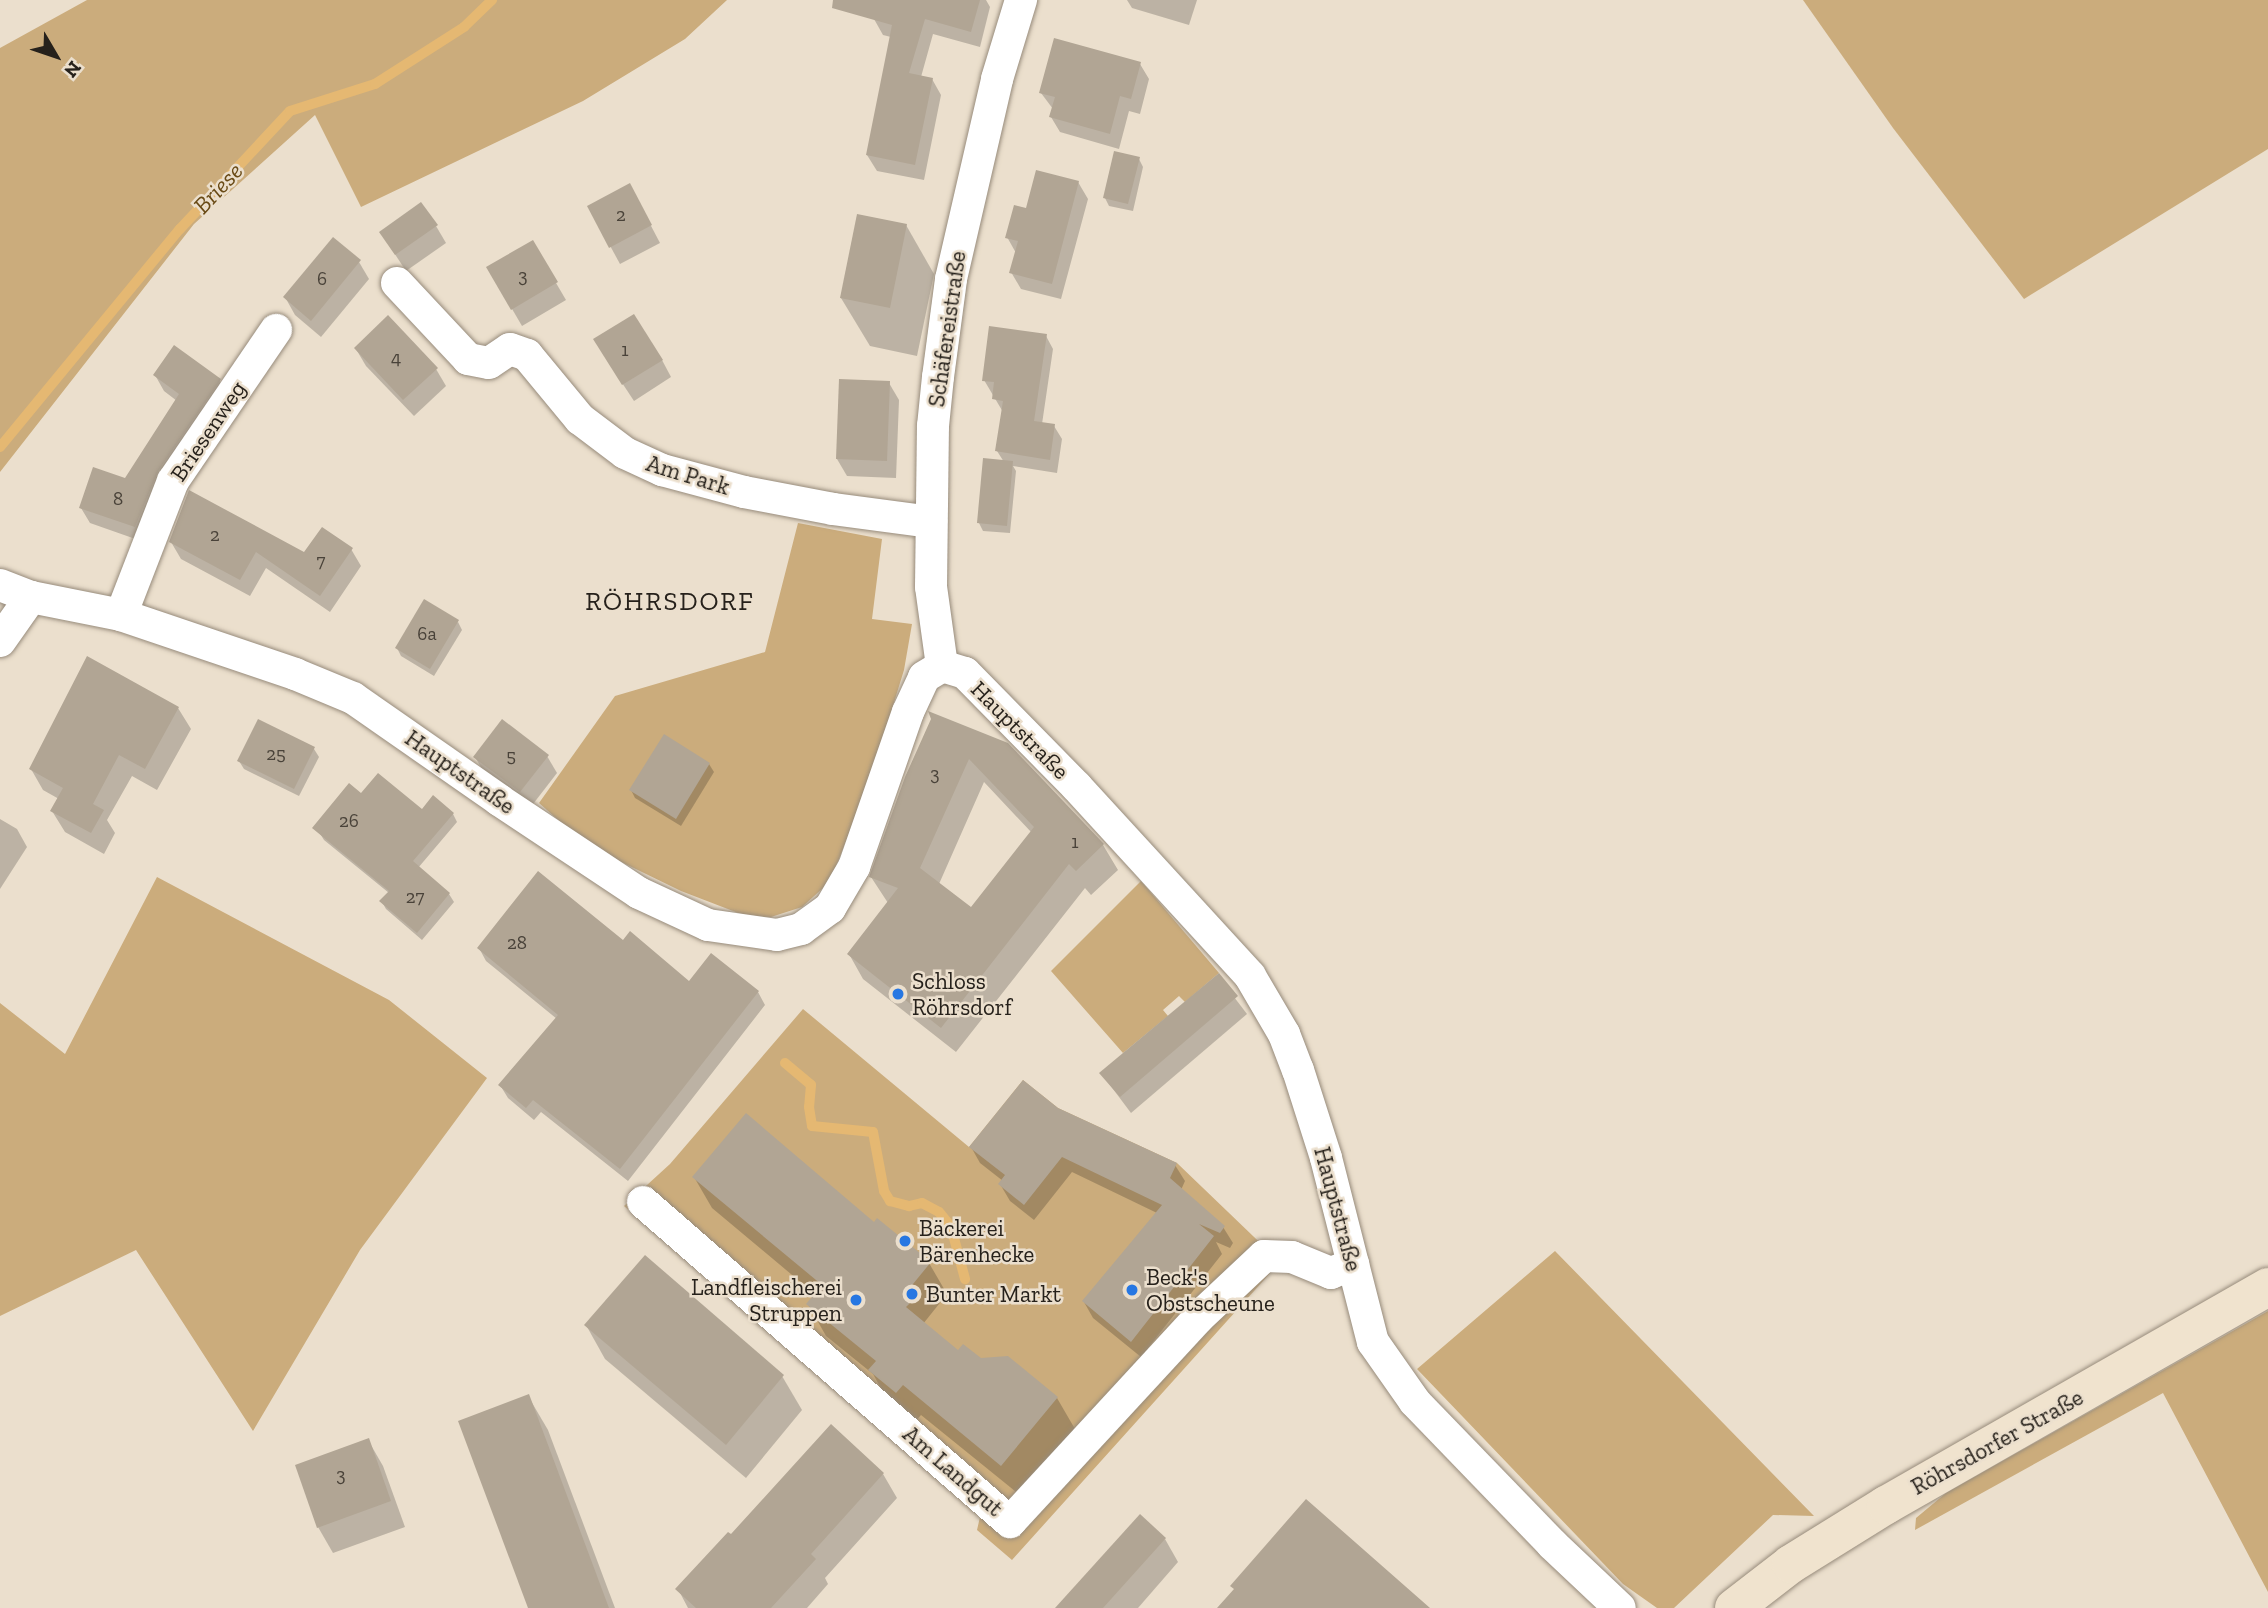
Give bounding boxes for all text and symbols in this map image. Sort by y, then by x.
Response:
north arrow [21,21,91,91]
text: N [59,57,86,82]
water label: Briese [187,156,249,220]
house number: 2 [616,204,626,226]
street label: Schäfereistraße [922,249,972,409]
house number: 3 [518,265,528,287]
house number: 6 [317,268,327,290]
house number: 1 [621,339,629,361]
house number: 4 [391,347,401,369]
street label: Briesenweg [164,376,252,486]
street label: Am Park [643,449,733,501]
house number: 8 [113,488,123,510]
house number: 2 [210,524,220,546]
house number: 7 [317,550,325,572]
district label: RÖHRSDORF [586,586,754,618]
house number: 6a [417,623,437,645]
street label: Hauptstraße [965,675,1075,785]
street label: Hauptstraße [400,724,520,820]
house number: 25 [266,743,286,765]
house number: 5 [506,745,516,767]
house number: 3 [930,763,940,785]
house number: 26 [339,810,359,832]
house number: 1 [1071,831,1079,853]
house number: 27 [406,886,424,908]
house number: 28 [507,932,527,954]
place label: Schloss Röhrsdorf [912,967,1012,1021]
marker: Schloss Röhrsdorf [890,986,906,1002]
street label: Hauptstraße [1308,1144,1368,1274]
place label: Bäckerei Bärenhecke [919,1214,1034,1268]
marker: Bäckerei Bärenhecke [897,1233,913,1249]
place label: Beck's Obstscheune [1146,1263,1275,1317]
place label: Landfleischerei Struppen [691,1273,842,1327]
place label: Bunter Markt [926,1280,1061,1308]
marker: Beck's Obstscheune [1124,1282,1140,1298]
marker: Bunter Markt [904,1286,920,1302]
marker: Landfleischerei Struppen [848,1292,864,1308]
street label: Röhrsdorfer Straße [1906,1383,2088,1501]
street label: Am Landgut [897,1420,1009,1522]
house number: 3 [336,1464,346,1486]

